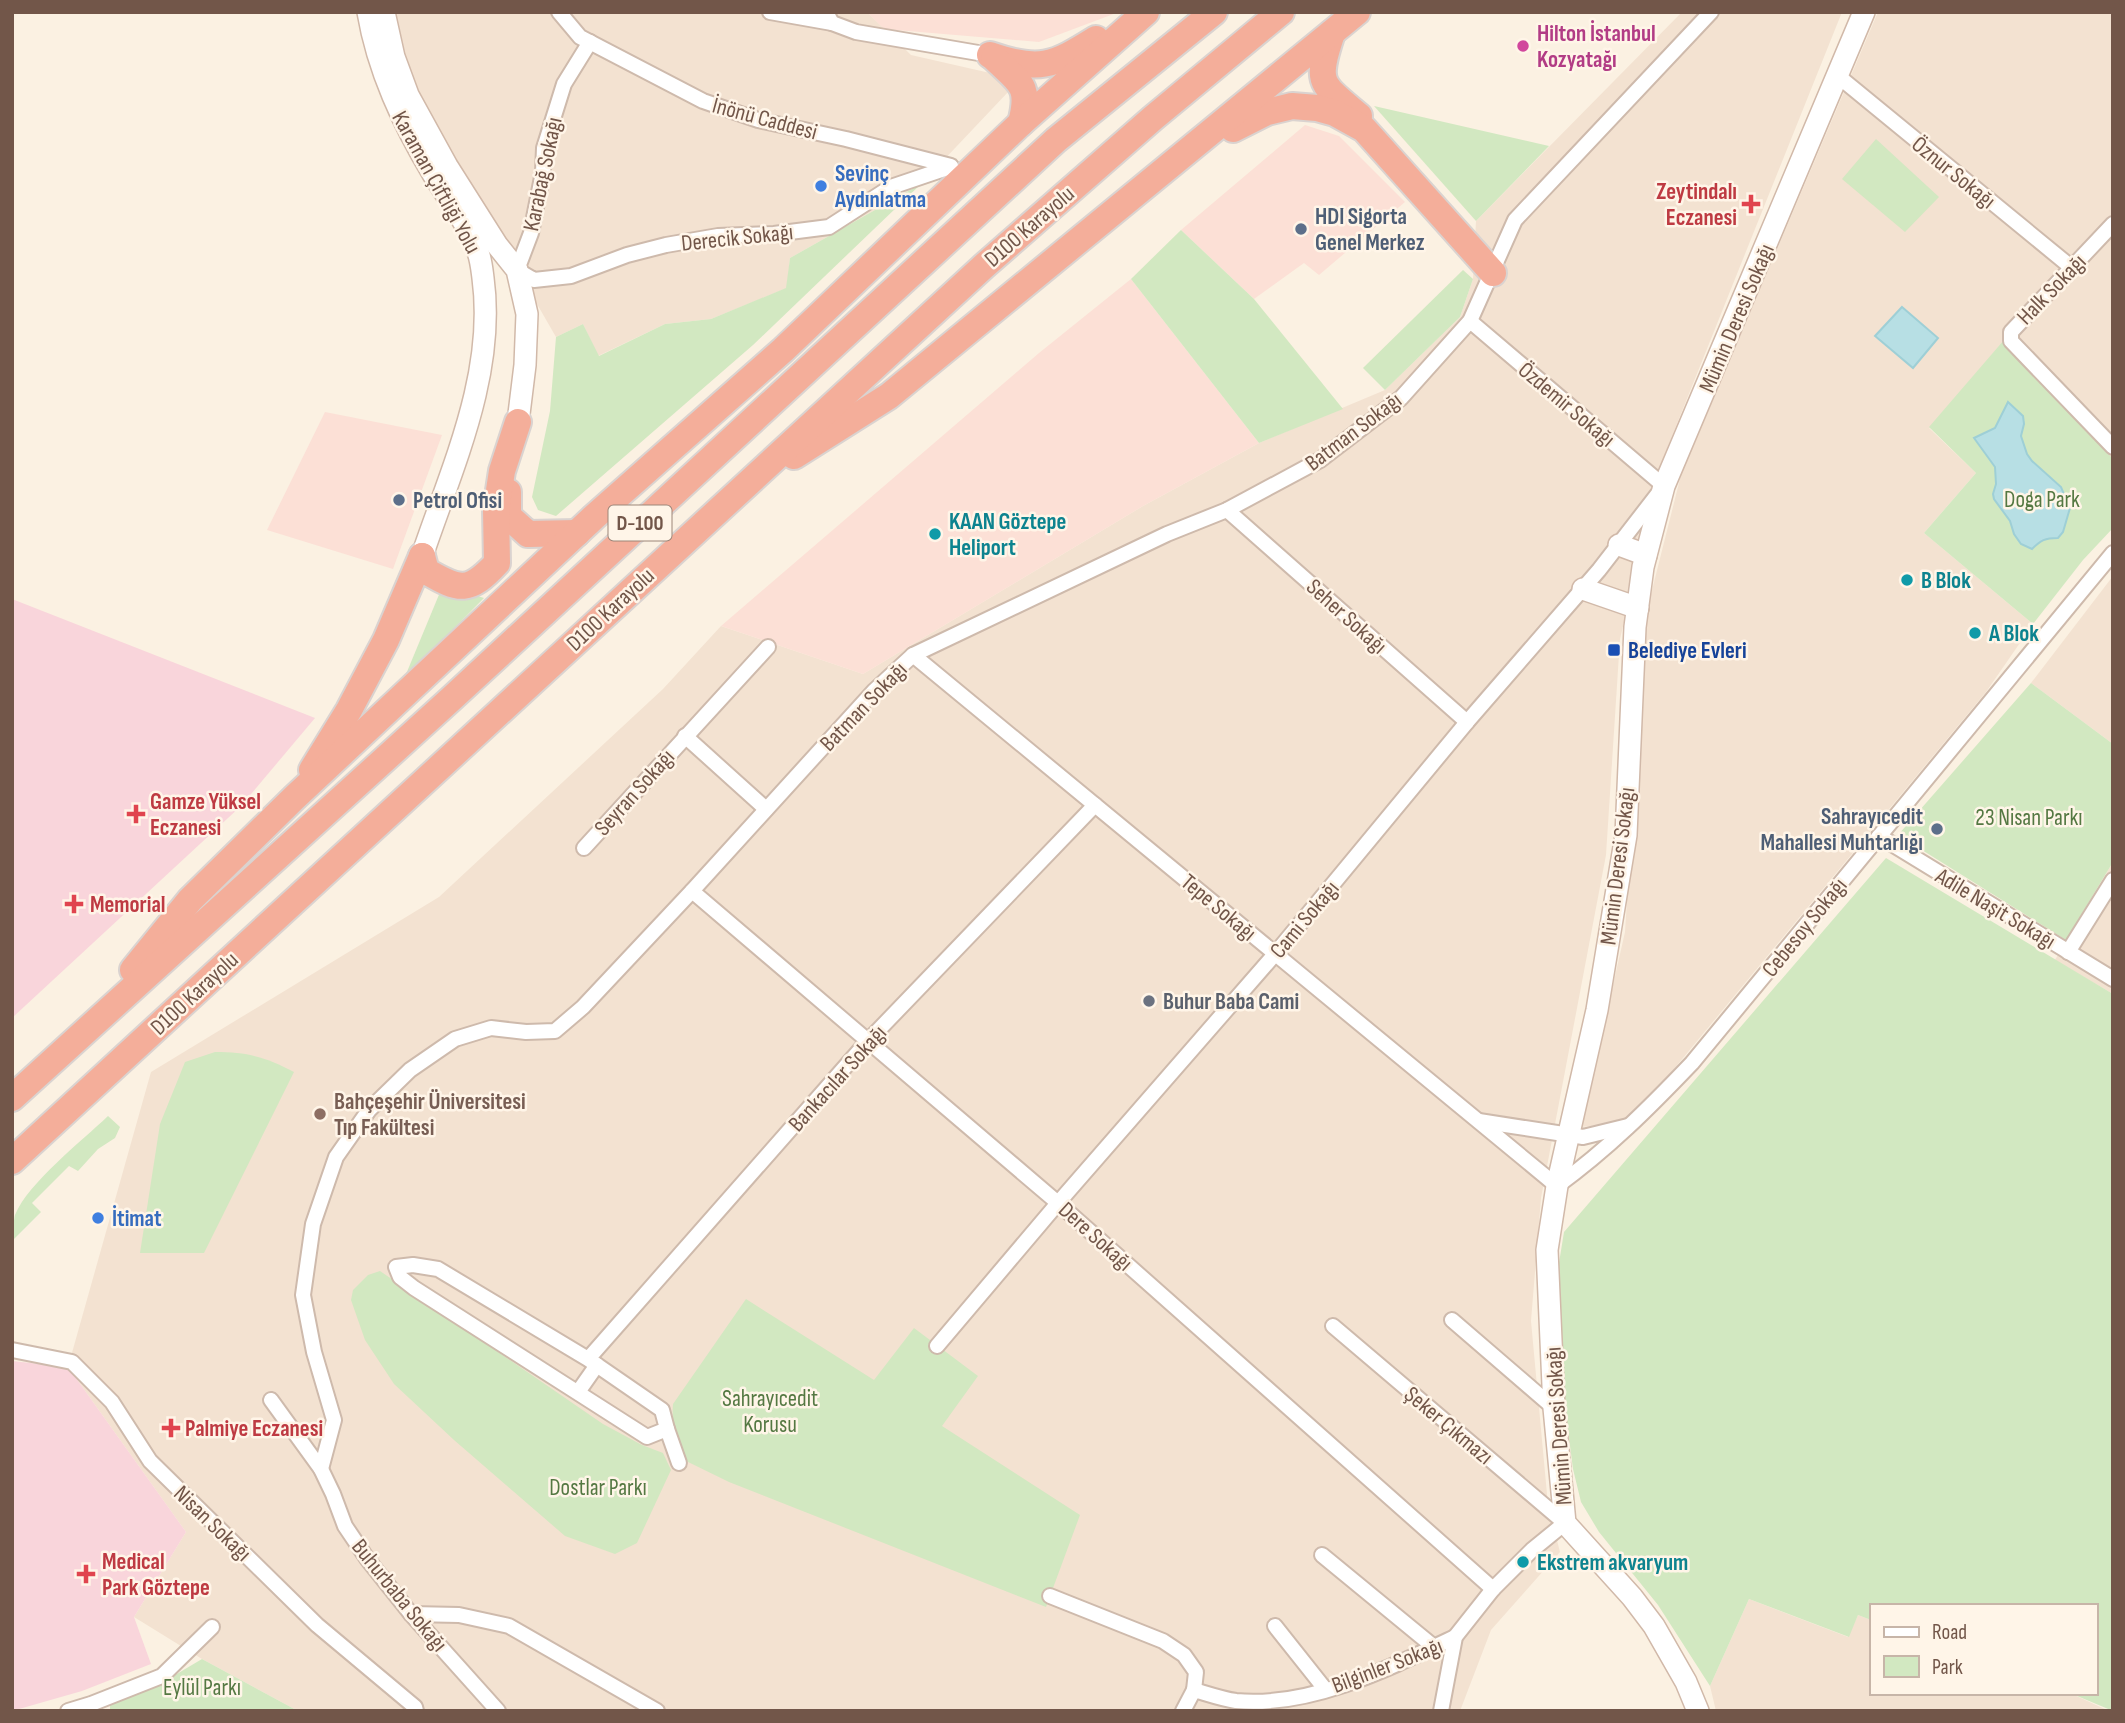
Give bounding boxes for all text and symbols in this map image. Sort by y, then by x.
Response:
place label: Hilton İstanbul Kozyatağı [1537,20,1656,74]
marker: Hilton İstanbul Kozyatağı [1515,38,1531,54]
street label: İnönü Caddesi [709,92,820,146]
street label: Karaman Çiftliği Yolu [385,106,487,259]
street label: Karabağ Sokağı [517,115,569,234]
street label: Öznur Sokağı [1906,130,2001,215]
place label: Sevinç Aydınlatma [834,160,926,214]
marker: Sevinç Aydınlatma [813,178,829,194]
place label: Zeytindalı Eczanesi [1656,178,1737,232]
street label: D100 Karayolu [979,180,1080,273]
marker: Zeytindalı Eczanesi [1743,196,1759,212]
place label: HDI Sigorta Genel Merkez [1315,203,1425,257]
street label: Derecik Sokağı [680,218,794,258]
marker: HDI Sigorta Genel Merkez [1293,221,1309,237]
street label: Mümin Deresi Sokağı [1693,240,1781,397]
street label: Halk Sokağı [2011,248,2092,331]
street label: Özdemir Sokağı [1512,356,1621,453]
street label: Batman Sokağı [1300,386,1407,477]
park label: Doga Park [2004,486,2080,514]
place label: Petrol Ofisi [413,487,502,515]
marker: Petrol Ofisi [391,492,407,508]
road number: D-100 [608,505,672,540]
place label: KAAN Göztepe Heliport [949,508,1066,562]
marker: KAAN Göztepe Heliport [927,526,943,542]
street label: D100 Karayolu [561,562,660,657]
place label: B Blok [1921,567,1971,595]
marker: B Blok [1899,572,1915,588]
street label: Seher Sokağı [1300,573,1392,660]
place label: A Blok [1988,620,2039,648]
marker: A Blok [1967,625,1983,641]
place label: Belediye Evleri [1628,637,1747,665]
marker: Belediye Evleri [1606,642,1622,658]
street label: Batman Sokağı [814,656,913,757]
street label: Seyran Sokağı [589,744,681,842]
street label: Mümin Deresi Sokağı [1594,786,1642,947]
place label: Gamze Yüksel Eczanesi [150,788,261,842]
place label: Sahrayıcedit Mahallesi Muhtarlığı [1760,803,1923,857]
park label: 23 Nisan Parkı [1975,804,2083,832]
marker: Gamze Yüksel Eczanesi [128,806,144,822]
marker: Sahrayıcedit Mahallesi Muhtarlığı [1929,821,1945,837]
street label: Adile Naşit Sokağı [1930,862,2060,956]
street label: Tepe Sokağı [1175,868,1262,947]
street label: Cebesoy Sokağı [1756,872,1853,983]
street label: Cami Sokağı [1264,875,1345,964]
place label: Memorial [90,891,165,919]
marker: Memorial [64,894,84,914]
street label: D100 Karayolu [145,946,244,1041]
place label: Buhur Baba Cami [1163,988,1299,1016]
marker: Buhur Baba Cami [1141,993,1157,1009]
street label: Bankacılar Sokağı [783,1020,893,1138]
place label: Bahçeşehir Üniversitesi Tıp Fakültesi [334,1088,526,1142]
marker: Bahçeşehir Üniversitesi Tıp Fakültesi [312,1106,328,1122]
street label: Dere Sokağı [1052,1196,1138,1277]
place label: İtimat [112,1205,162,1233]
marker: İtimat [90,1210,106,1226]
street label: Mümin Deresi Sokağı [1540,1346,1578,1506]
street label: Şeker Çıkmazı [1398,1381,1498,1471]
park label: Sahrayıcedit Korusu [722,1385,818,1439]
place label: Palmiye Eczanesi [185,1415,323,1443]
marker: Palmiye Eczanesi [163,1420,179,1436]
park label: Dostlar Parkı [549,1474,647,1502]
street label: Nisan Sokağı [168,1480,257,1567]
street label: Buhurbaba Sokağı [345,1534,453,1658]
place label: Medical Park Göztepe [102,1548,210,1602]
place label: Ekstrem akvaryum [1537,1549,1688,1577]
marker: Ekstrem akvaryum [1515,1554,1531,1570]
marker: Medical Park Göztepe [76,1564,96,1584]
legend [1870,1604,2097,1695]
text: Road [1932,1620,1967,1645]
street label: Bilginler Sokağı [1328,1632,1447,1700]
text: Park [1932,1655,1963,1680]
park label: Eylül Parkı [163,1674,241,1702]

